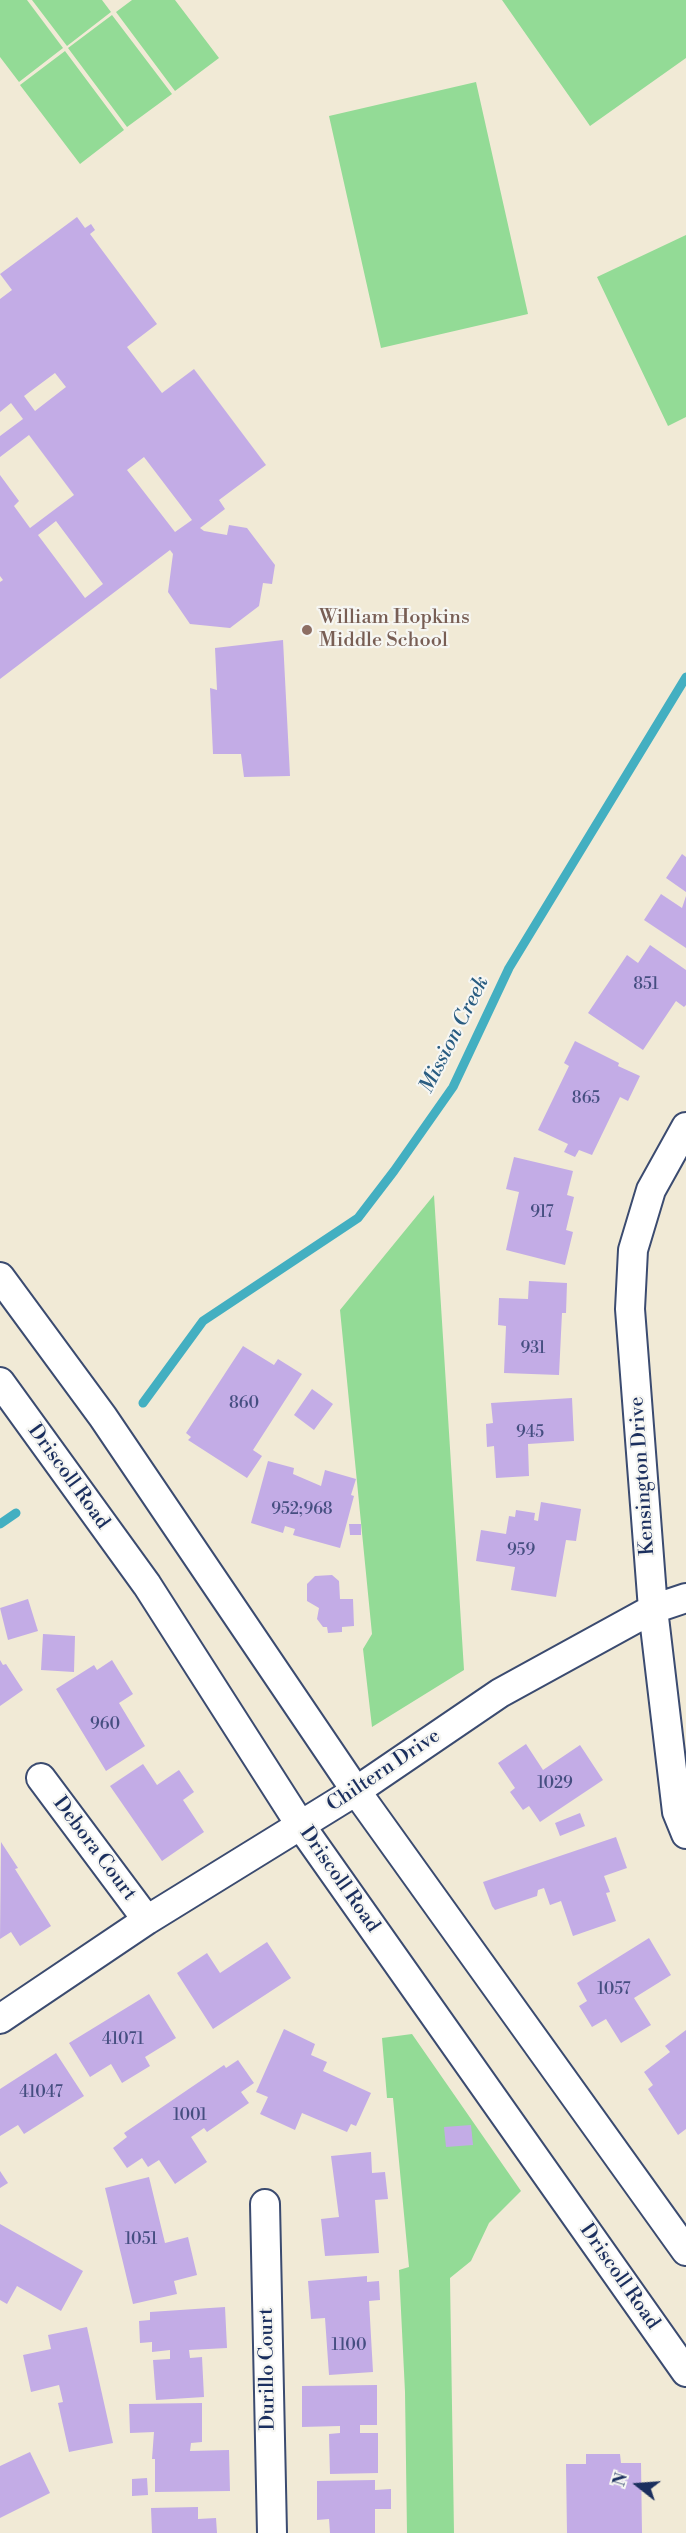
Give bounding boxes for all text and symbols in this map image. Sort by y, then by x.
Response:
place label: William Hopkins Middle School [319,606,470,653]
marker: William Hopkins Middle School [300,623,314,637]
water label: Mission Creek [415,972,495,1098]
house number: 851 [633,975,659,995]
house number: 865 [572,1089,600,1109]
house number: 917 [530,1203,554,1223]
house number: 931 [520,1339,546,1359]
house number: 860 [229,1394,259,1414]
street label: Kensington Drive [625,1396,661,1556]
street label: Driscoll Road [22,1420,114,1534]
house number: 945 [516,1423,544,1443]
house number: 952;968 [271,1500,333,1520]
house number: 959 [507,1541,535,1561]
house number: 960 [90,1715,120,1735]
street label: Chiltern Drive [323,1724,445,1818]
house number: 1029 [537,1774,573,1794]
street label: Debora Court [47,1792,141,1906]
street label: Driscoll Road [294,1822,384,1938]
house number: 1057 [597,1980,631,2000]
house number: 41071 [102,2030,144,2050]
house number: 41047 [19,2083,63,2103]
house number: 1001 [173,2106,207,2126]
street label: Driscoll Road [574,2219,664,2335]
house number: 1051 [125,2230,157,2250]
street label: Durillo Court [255,2308,281,2430]
house number: 1100 [331,2336,367,2356]
north arrow [608,2455,668,2515]
text: N [609,2471,632,2489]

